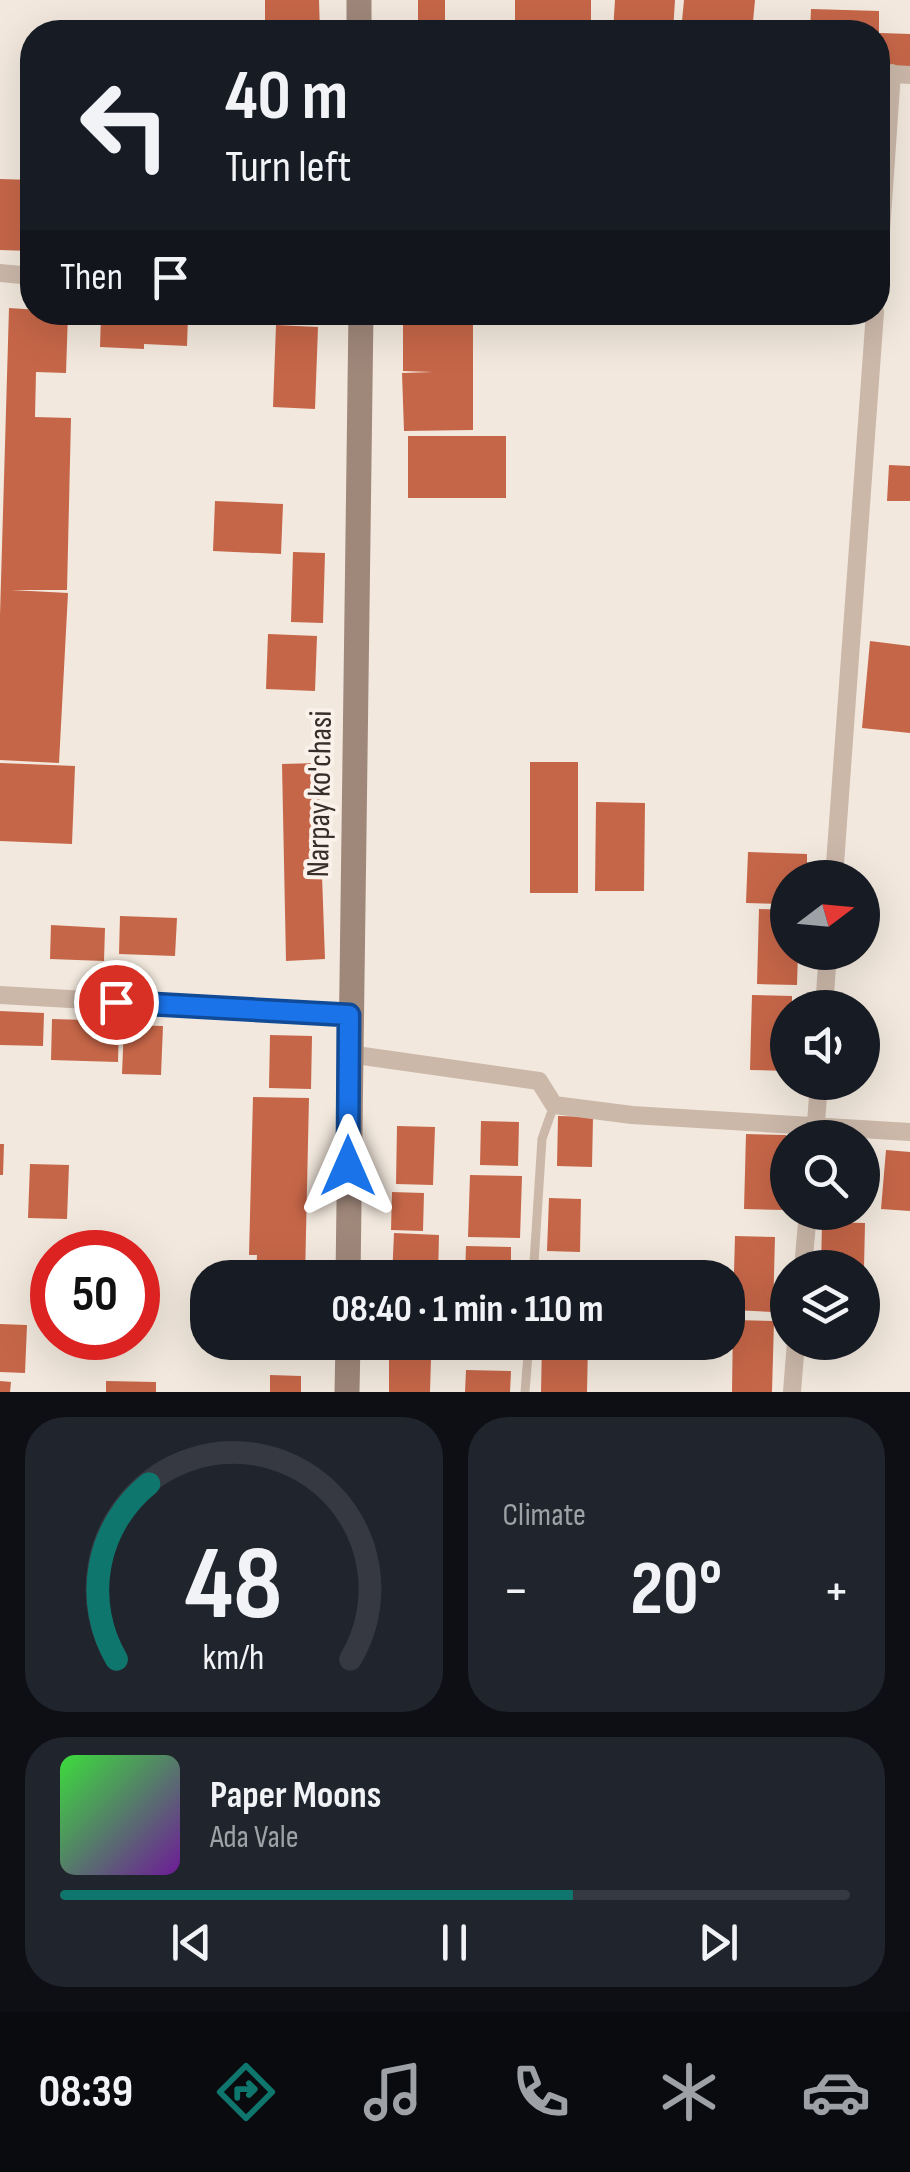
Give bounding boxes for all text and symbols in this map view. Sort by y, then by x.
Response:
text: 40 m [225,55,348,139]
icon: left [60,60,190,190]
text: Turn left [225,140,351,195]
icon: arrive [143,250,198,305]
text: Then [60,255,123,300]
street label: Narpay ko'chasi [299,710,341,878]
north arrow [770,860,880,970]
map controls [770,860,880,1360]
pin [74,960,159,1045]
icon: arrive [89,975,144,1030]
button: sound [770,990,880,1100]
position arrow [296,1114,400,1218]
button: search [770,1120,880,1230]
speed limit sign: 50 [30,1230,160,1360]
button: layers [770,1250,880,1360]
text: 08:40 · 1 min · 110 m [332,1287,603,1332]
text: Climate [503,1496,586,1535]
text: 48 [185,1523,283,1648]
text: 20° [630,1545,722,1636]
text: − [503,1558,529,1625]
text: + [823,1558,850,1625]
text: km/h [203,1637,265,1680]
text: Paper Moons [210,1773,381,1818]
text: Ada Vale [210,1818,299,1857]
icon: previous [164,1915,219,1970]
icon: pause [427,1915,482,1970]
icon: next [691,1915,746,1970]
icon: directions [211,2057,281,2127]
icon: music [358,2057,428,2127]
icon: phone [506,2057,576,2127]
icon: climate [654,2057,724,2127]
icon: car [801,2057,871,2127]
text: 08:39 [39,2065,133,2120]

